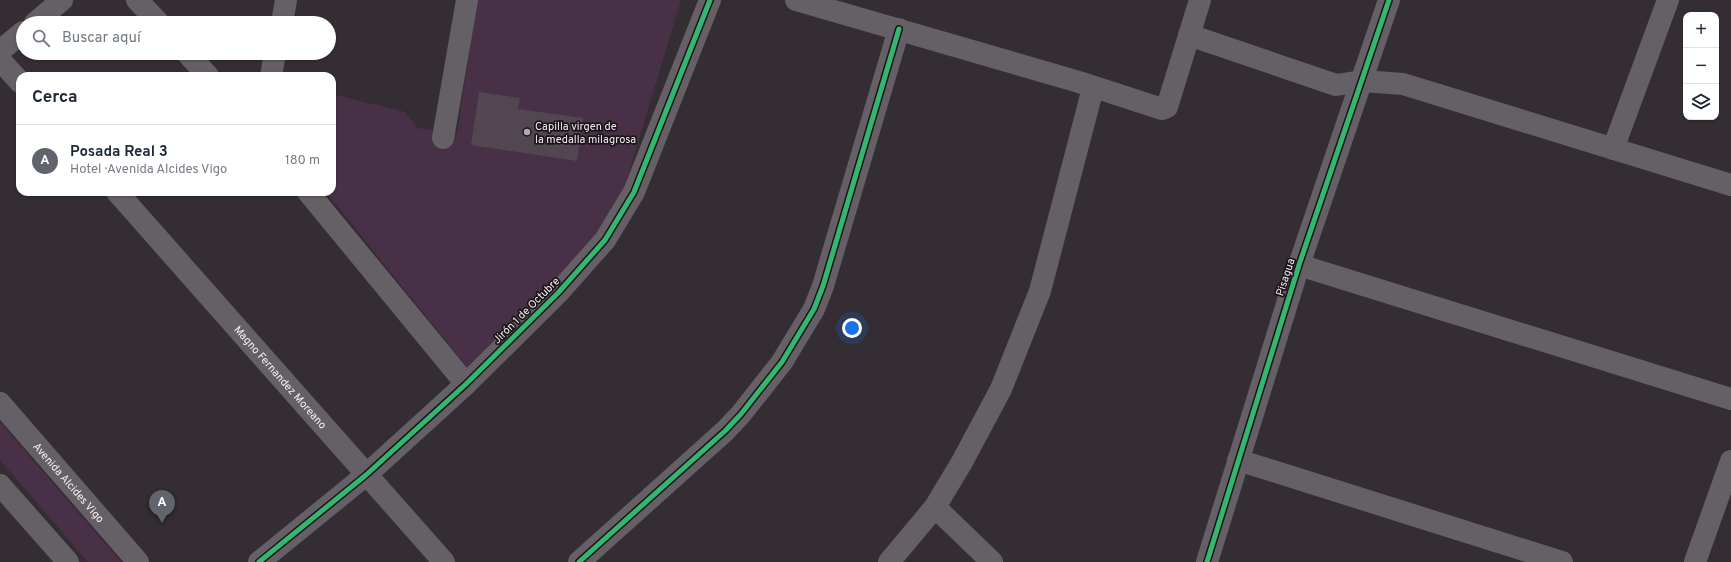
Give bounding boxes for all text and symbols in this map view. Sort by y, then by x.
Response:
map controls [1683,12,1719,120]
button: + [1683,12,1719,48]
search box [16,16,336,60]
icon: search [30,27,52,49]
text: Buscar aquí [62,29,141,48]
button: − [1683,48,1719,84]
button: layers [1683,84,1719,120]
text: Cerca [32,87,78,109]
place label: Capilla virgen de la medalla milagrosa [535,120,636,147]
marker: Capilla virgen de la medalla milagrosa [522,127,532,137]
text: Posada Real 3 [70,143,168,162]
text: A [40,153,50,169]
text: 180 m [285,153,320,169]
text: Hotel · Avenida Alcides Vigo [70,162,227,178]
street label: Pisagua [1273,256,1299,298]
street label: Jirón 1 de Octubre [490,274,563,347]
your location [842,318,862,338]
street label: Magno Fernandez Moreano [230,323,329,432]
street label: Avenida Alcides Vigo [29,440,107,526]
pin: A [149,490,175,523]

